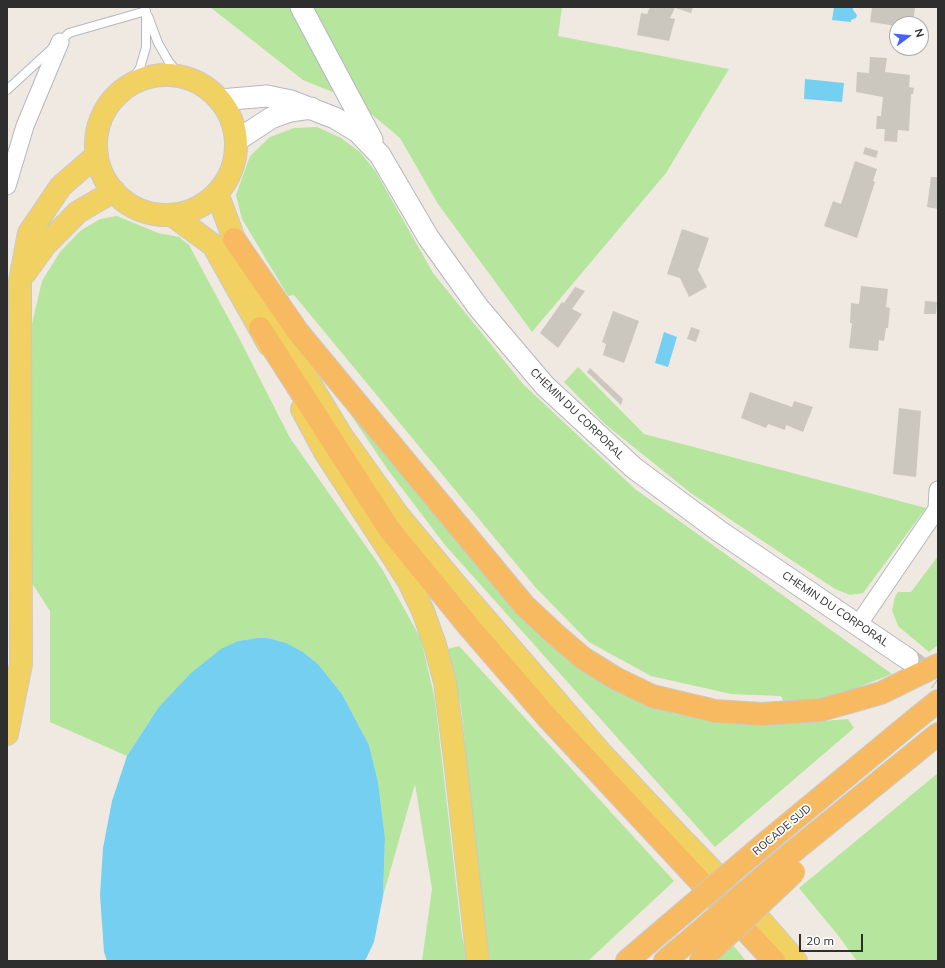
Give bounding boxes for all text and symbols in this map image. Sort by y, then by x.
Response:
north arrow [889,16,929,56]
text: N [912,27,927,39]
street label: CHEMIN DU CORPORAL [527,366,627,462]
street label: CHEMIN DU CORPORAL [779,568,891,650]
street label: ROCADE SUD [750,802,814,858]
scale bar [801,926,865,952]
text: 20 m [806,933,834,948]

